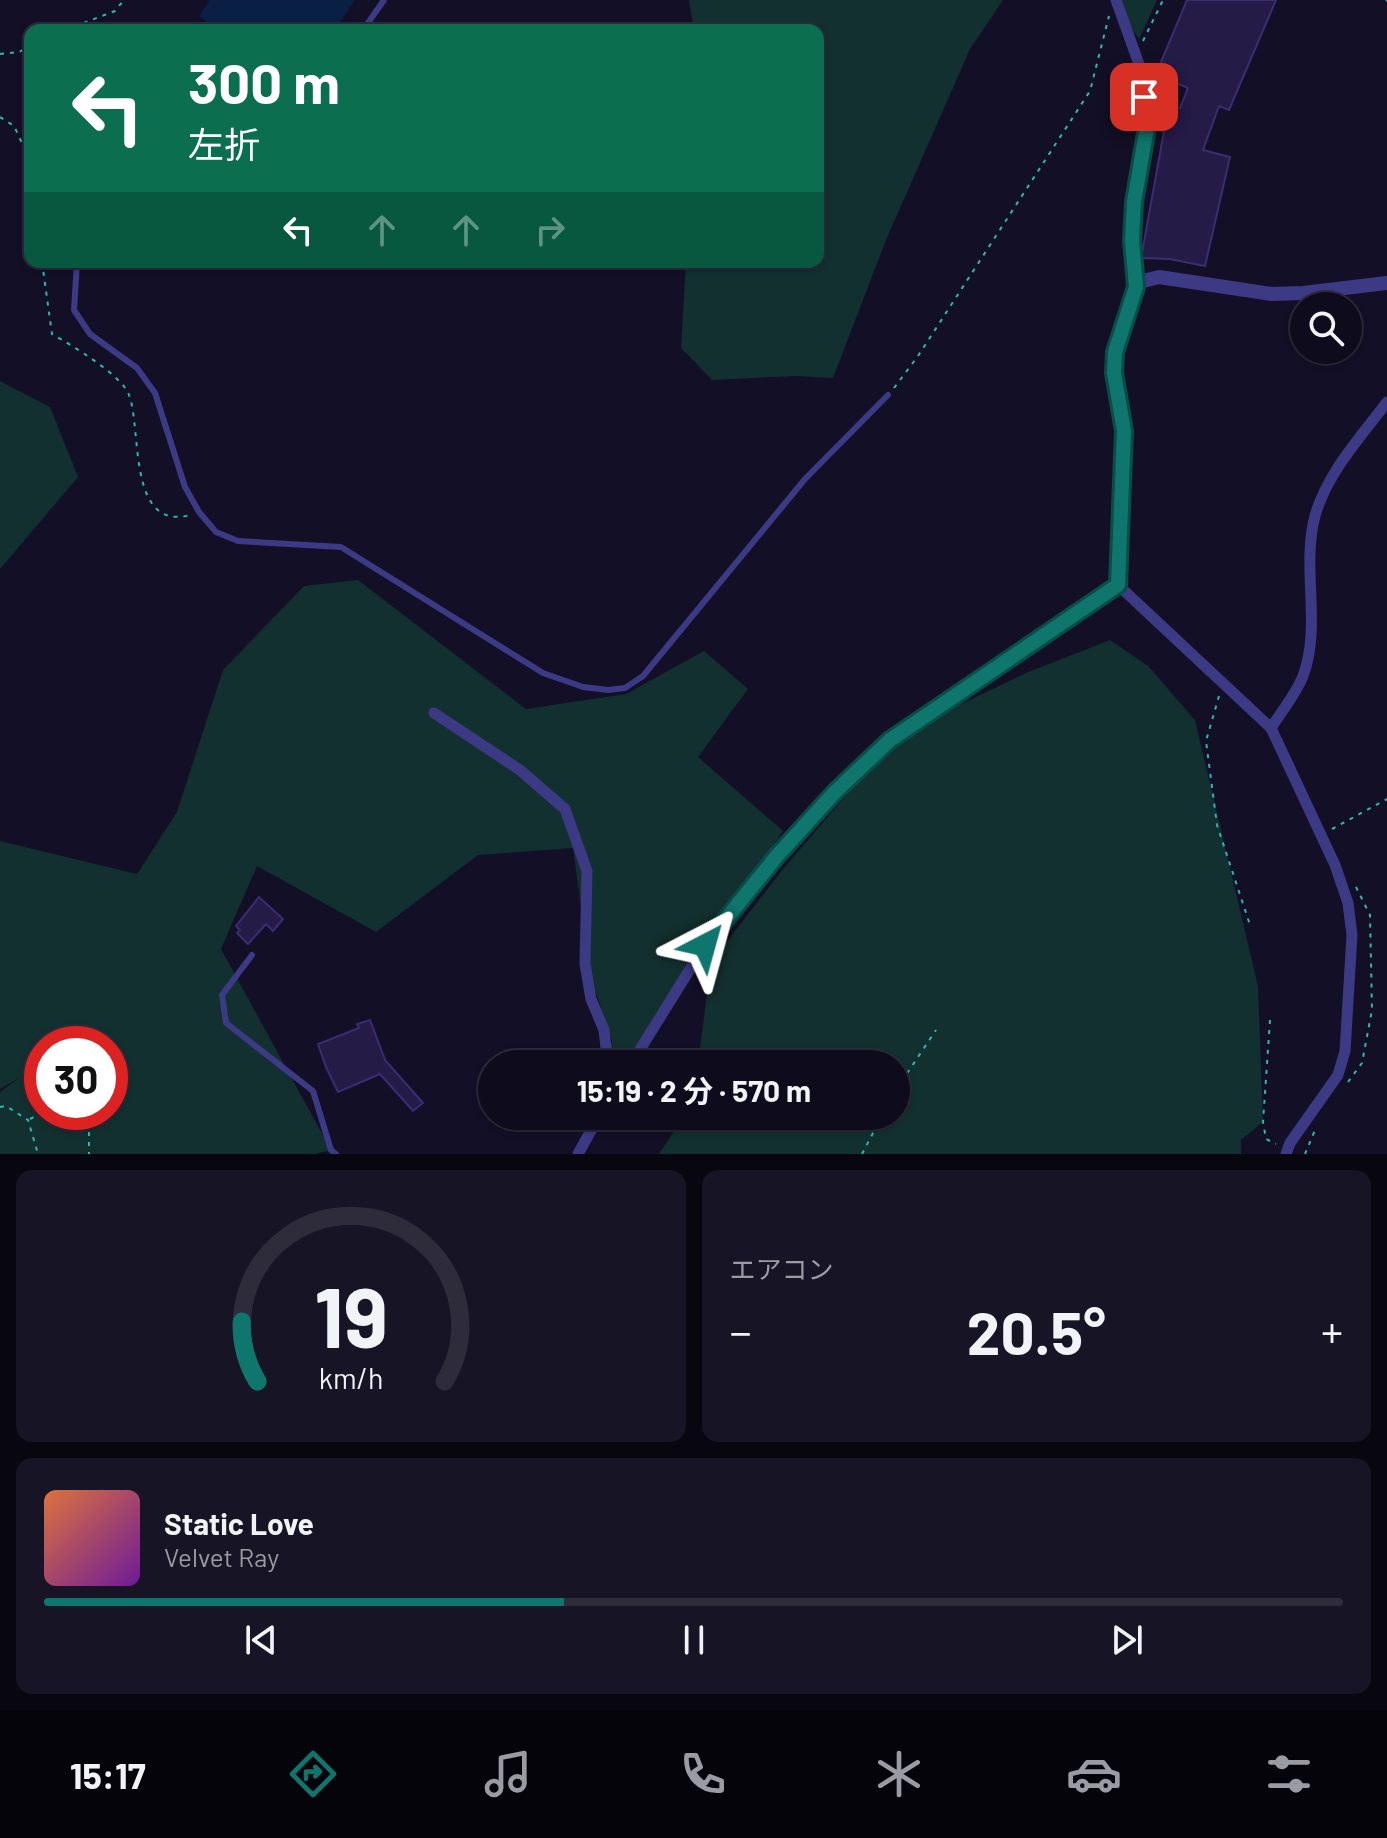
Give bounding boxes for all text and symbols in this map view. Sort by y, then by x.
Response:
text: 300 m [188,48,340,115]
icon: left [56,56,160,160]
pin [1110,63,1178,131]
icon: arrive [1122,75,1166,119]
text: 左折 [188,122,260,165]
icon: left [276,208,320,252]
icon: ahead [360,208,404,252]
icon: ahead [444,208,488,252]
icon: right [528,208,572,252]
map controls [1290,292,1362,364]
button: search [1290,292,1362,364]
position arrow [663,903,747,987]
speed limit sign: 30 [24,1026,128,1130]
text: 15:19 · 2 分 · 570 m [577,1072,811,1108]
text: エアコン [730,1253,834,1284]
text: 19 [314,1265,388,1365]
text: 20.5° [967,1295,1106,1367]
text: − [730,1304,752,1357]
text: + [1321,1304,1343,1357]
text: km/h [318,1360,383,1395]
text: Static Love [164,1505,314,1541]
text: Velvet Ray [164,1541,279,1572]
icon: previous [239,1618,283,1662]
icon: pause [672,1618,716,1662]
icon: next [1105,1618,1149,1662]
icon: directions [285,1746,341,1802]
icon: music [480,1746,536,1802]
icon: phone [675,1746,731,1802]
icon: climate [871,1746,927,1802]
icon: car [1066,1746,1122,1802]
icon: filters [1261,1746,1317,1802]
text: 15:17 [70,1753,146,1796]

